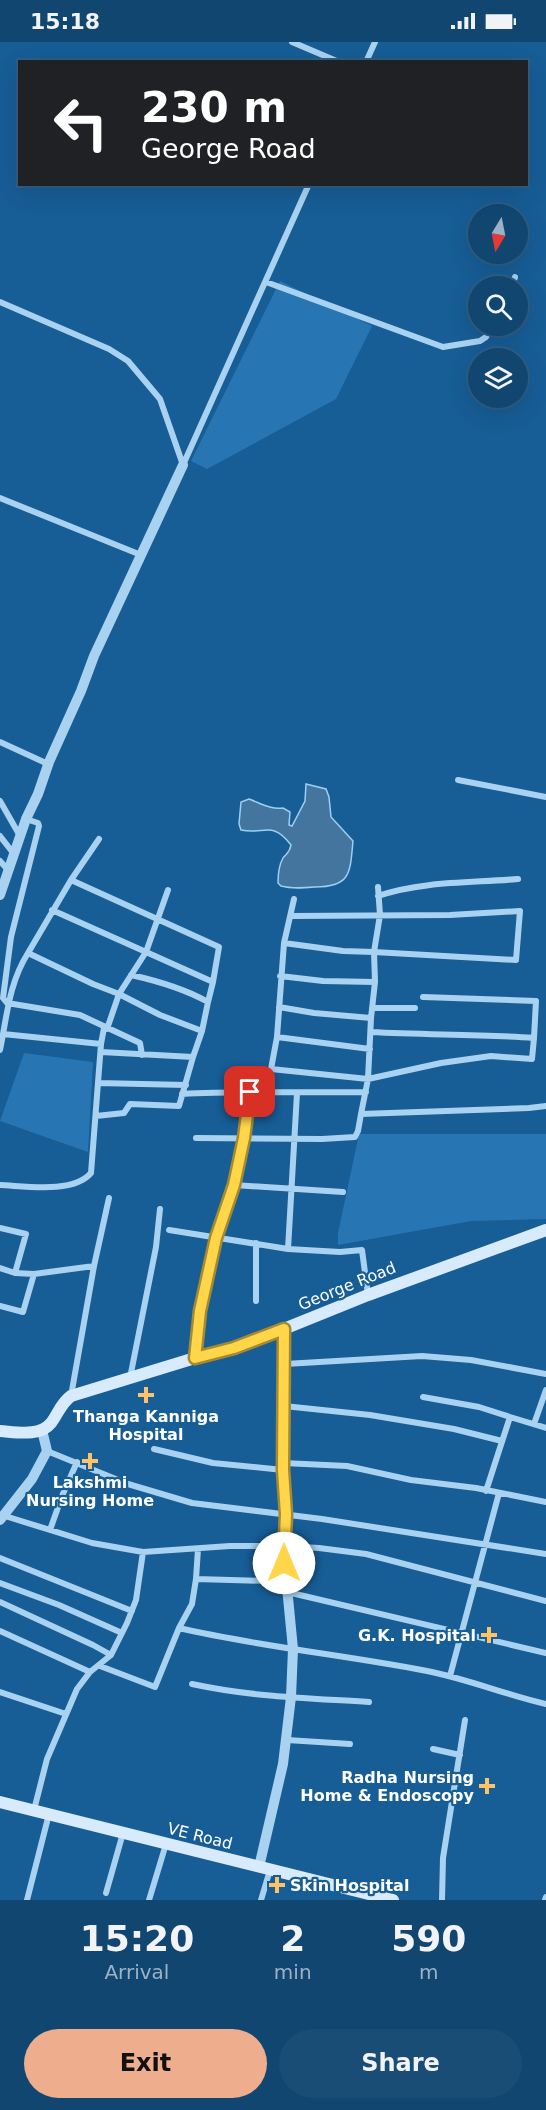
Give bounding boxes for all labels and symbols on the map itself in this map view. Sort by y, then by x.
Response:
north arrow [468,204,528,264]
pin [224,1066,275,1117]
street label: George Road [295,1258,399,1314]
marker: Thanga Kanniga Hospital [137,1386,155,1404]
place label: Thanga Kanniga Hospital [73,1407,219,1444]
marker: Lakshmi Nursing Home [81,1452,99,1470]
place label: Lakshmi Nursing Home [26,1473,154,1510]
position arrow [252,1531,316,1595]
place label: G.K. Hospital [358,1626,476,1645]
marker: G.K. Hospital [480,1626,498,1644]
place label: Radha Nursing Home & Endoscopy [300,1768,475,1805]
marker: Radha Nursing Home & Endoscopy [478,1777,496,1795]
street label: VE Road [166,1819,234,1853]
marker: Skin Hospital [268,1876,286,1894]
place label: Skin Hospital [290,1876,409,1895]

